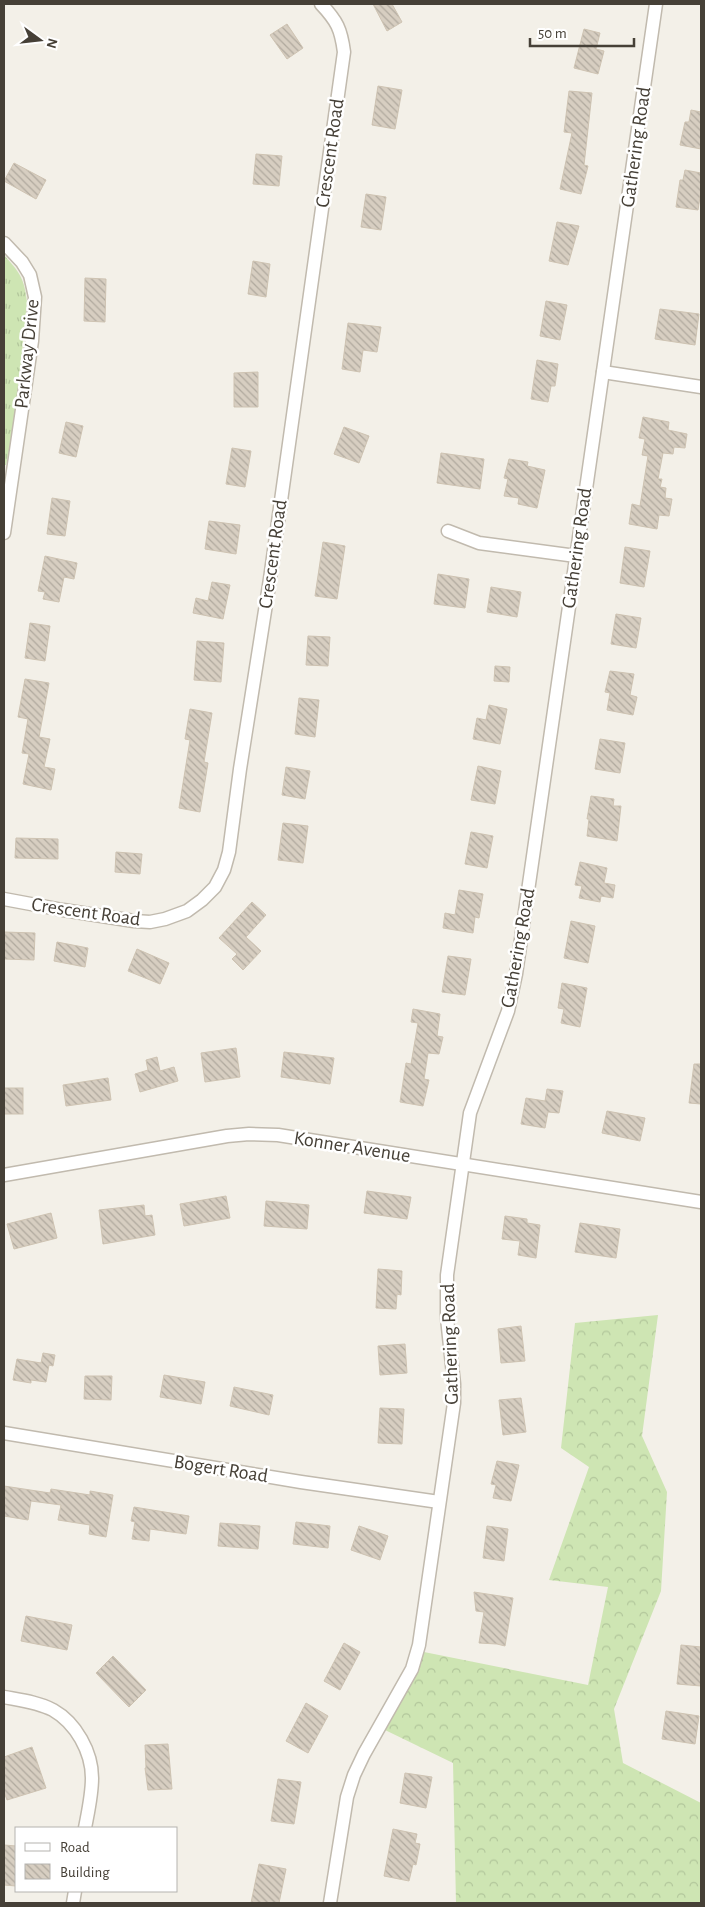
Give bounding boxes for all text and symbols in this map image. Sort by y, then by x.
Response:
north arrow [15,15,65,65]
scale bar [530,15,634,47]
text: 50 m [538,26,567,41]
text: N [44,37,60,50]
street label: Gathering Road [618,85,654,209]
street label: Crescent Road [312,97,348,209]
street label: Parkway Drive [11,298,43,410]
street label: Gathering Road [559,486,595,610]
street label: Crescent Road [255,498,291,610]
street label: Gathering Road [498,886,538,1010]
street label: Crescent Road [30,894,142,930]
street label: Konner Avenue [292,1128,412,1166]
street label: Gathering Road [438,1283,462,1405]
street label: Bogert Road [172,1452,270,1486]
legend [15,1827,178,1892]
text: Road [60,1840,90,1855]
text: Building [60,1865,110,1880]

